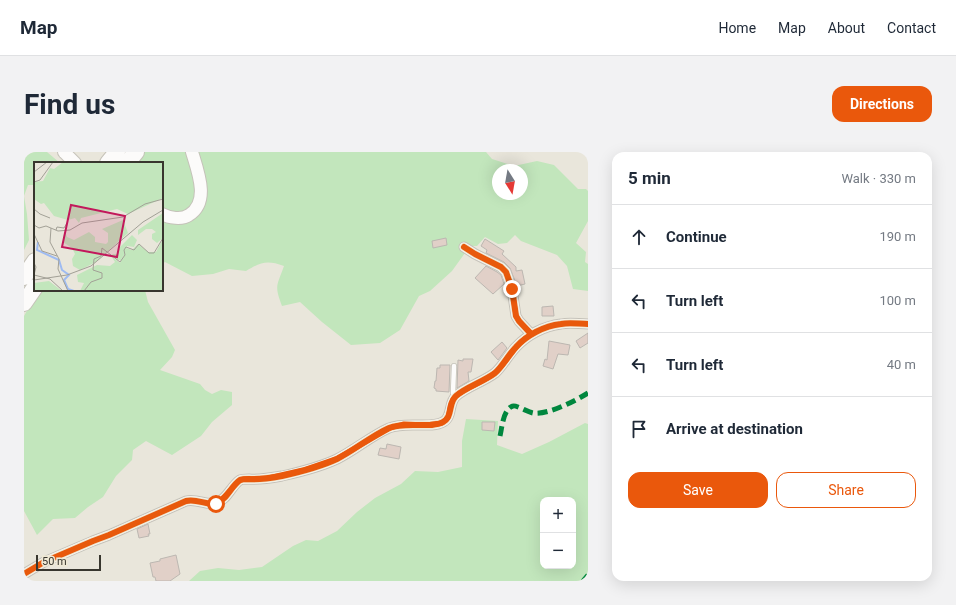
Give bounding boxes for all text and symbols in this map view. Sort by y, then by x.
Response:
text: Map [20,16,58,39]
text: Home [718,20,756,36]
text: Map [778,20,806,36]
text: About [828,20,865,36]
text: Contact [887,20,936,36]
button: Directions [832,86,932,122]
text: Find us [24,88,115,121]
inset map [34,162,163,291]
north arrow [492,164,528,200]
text: 5 min [628,168,671,188]
text: Walk · 330 m [841,171,916,186]
icon: ahead [628,226,650,248]
text: Continue [666,228,727,246]
text: 190 m [879,229,916,244]
route end [503,280,521,298]
icon: left [628,290,650,312]
text: Turn left [666,292,723,310]
text: 100 m [879,293,916,308]
icon: left [628,354,650,376]
text: Turn left [666,356,723,374]
text: 40 m [887,357,916,372]
icon: arrive [628,418,650,440]
text: Arrive at destination [666,420,803,438]
button: Save [628,472,768,508]
button: Share [776,472,916,508]
route start [207,495,225,513]
map controls [540,497,576,569]
button: + [540,497,576,533]
button: − [540,533,576,569]
scale bar [36,553,101,572]
text: 50 m [42,555,67,568]

